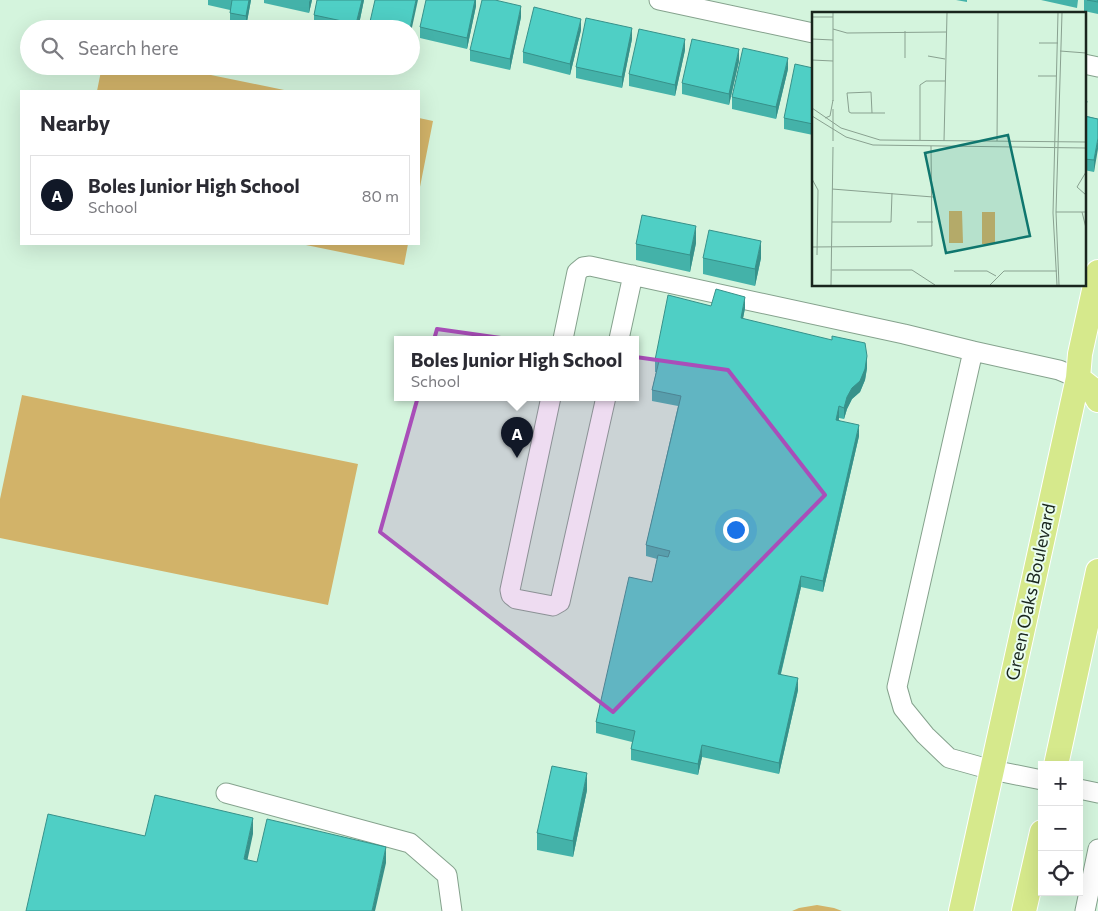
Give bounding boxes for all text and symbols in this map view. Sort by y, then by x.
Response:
inset map [812,12,1086,286]
search box [20,20,420,75]
icon: search [38,34,66,62]
text: Search here [78,36,178,59]
text: Nearby [40,110,110,135]
text: Boles Junior High School [88,174,300,197]
text: A [51,186,63,205]
text: 80 m [362,186,399,205]
text: School [88,197,138,216]
popup [394,336,639,401]
text: Boles Junior High School [411,348,622,371]
text: School [411,371,460,390]
pin: A [501,417,533,458]
street label: Green Oaks Boulevard [1001,501,1060,682]
your location [723,517,749,543]
map controls [1038,761,1083,896]
button: + [1038,761,1083,806]
button: − [1038,806,1083,851]
button: locate [1038,851,1083,896]

